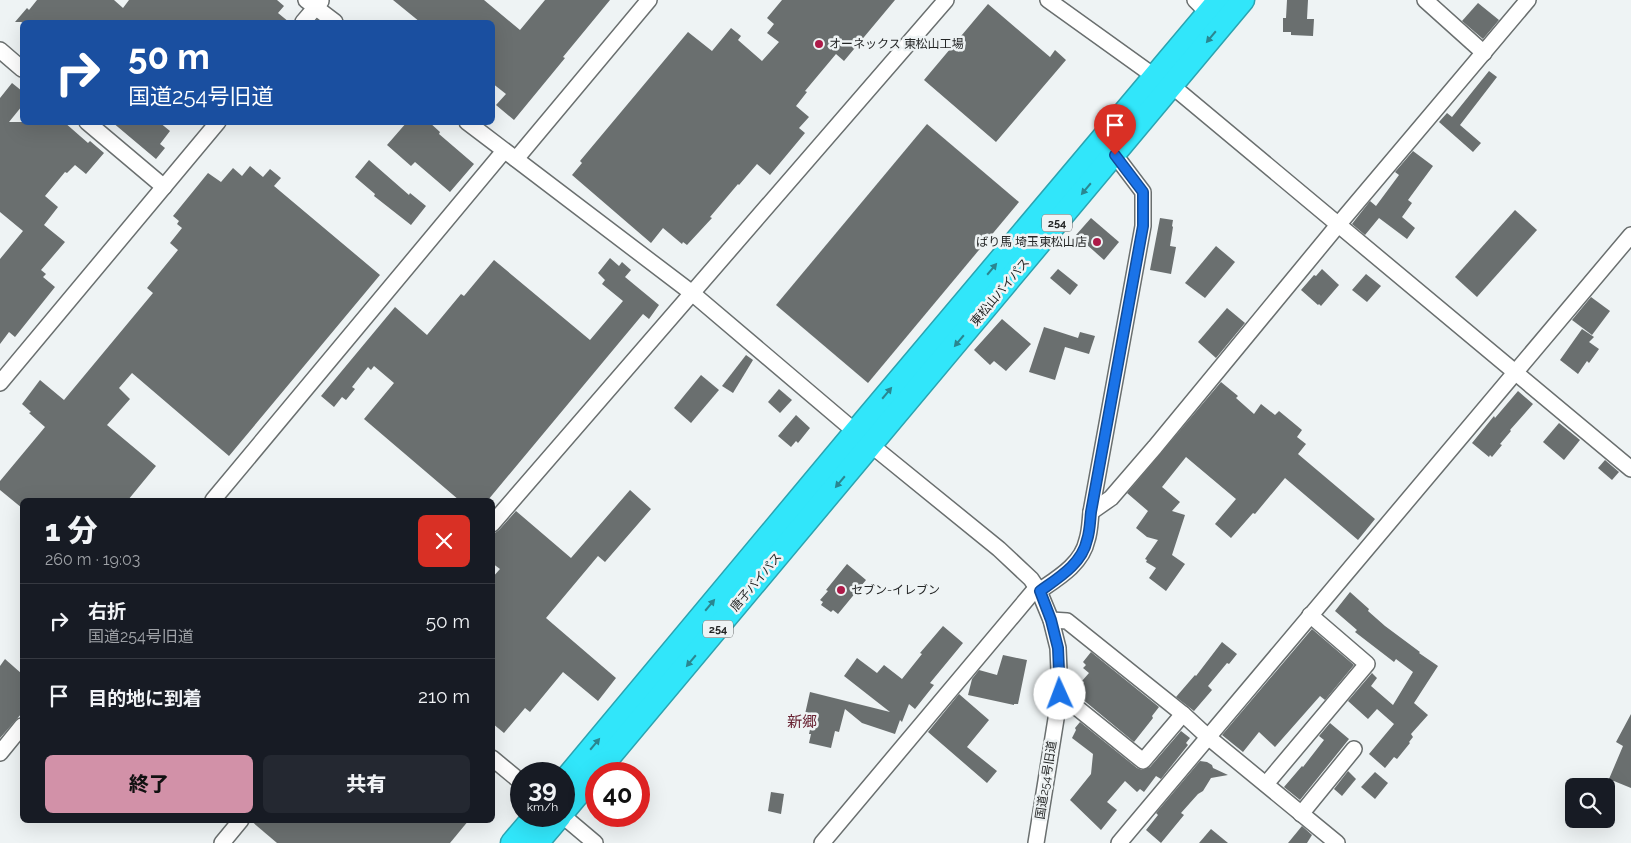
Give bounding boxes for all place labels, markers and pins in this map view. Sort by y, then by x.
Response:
place label: オーネックス 東松山工場 [829,37,964,51]
marker: オーネックス 東松山工場 [813,38,825,50]
pin [1094,104,1136,155]
place label: ばり馬 埼玉東松山店 [976,235,1087,249]
marker: ばり馬 埼玉東松山店 [1091,236,1103,248]
place label: セブン-イレブン [851,583,940,597]
marker: セブン-イレブン [835,584,847,596]

